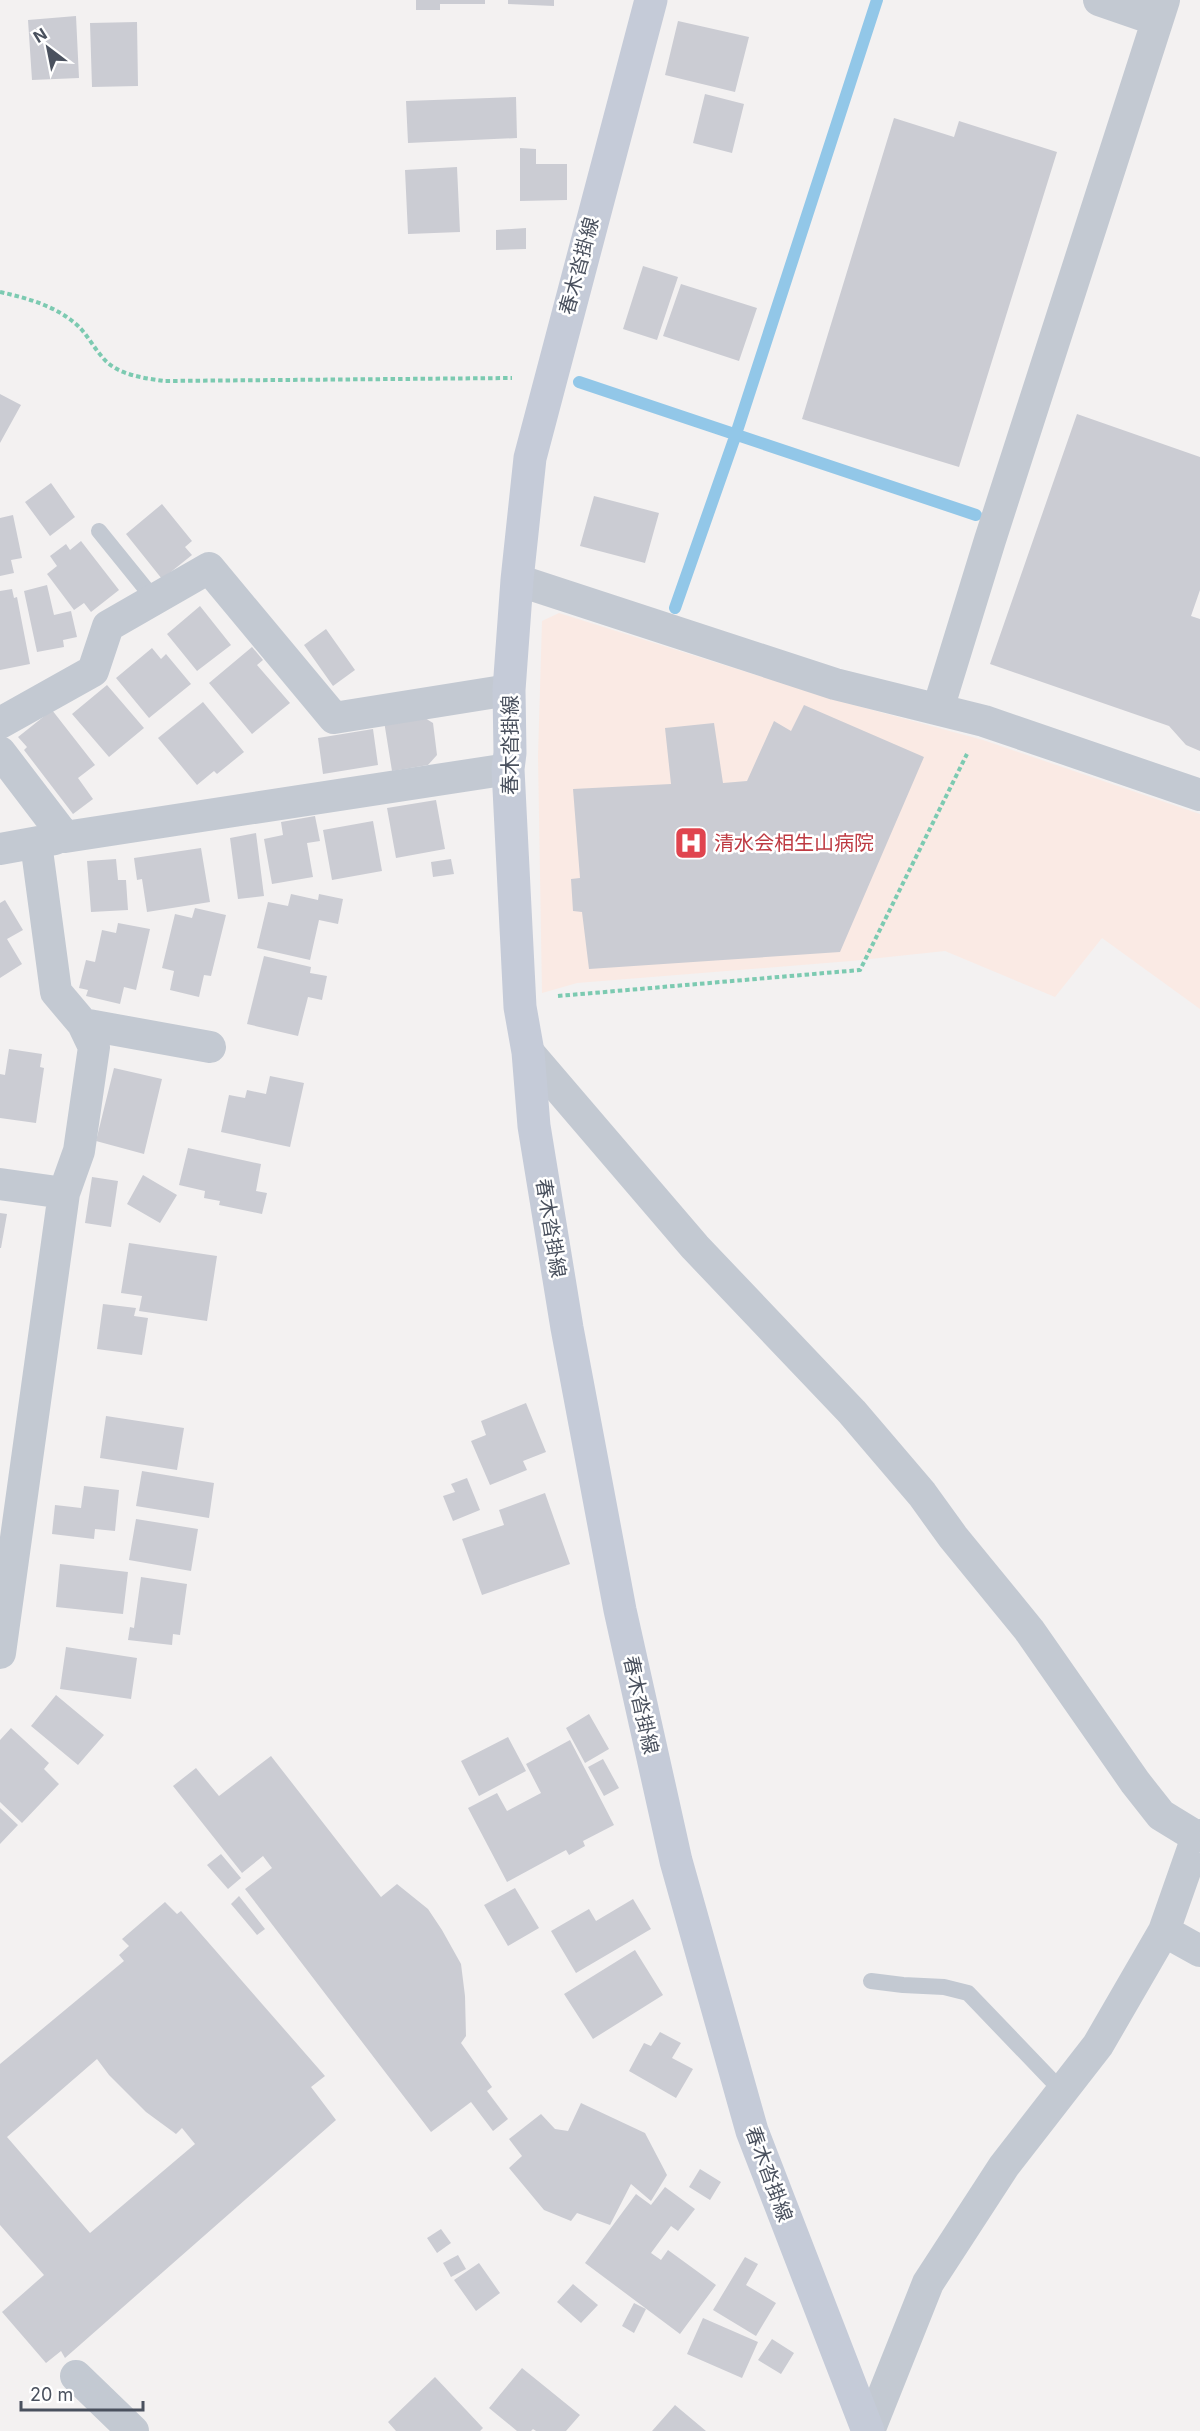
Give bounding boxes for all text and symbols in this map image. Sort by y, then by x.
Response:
north arrow [18,18,78,78]
text: N [30,24,51,47]
street label: 春木沓掛線 [554,215,604,317]
street label: 春木沓掛線 [498,695,522,795]
hospital icon: 清水会相生山病院 [673,825,709,861]
place label: 清水会相生山病院 [714,831,874,855]
street label: 春木沓掛線 [531,1177,571,1279]
street label: 春木沓掛線 [619,1654,663,1756]
street label: 春木沓掛線 [741,2123,797,2225]
scale bar [21,2374,142,2412]
text: 20 m [30,2384,73,2405]

